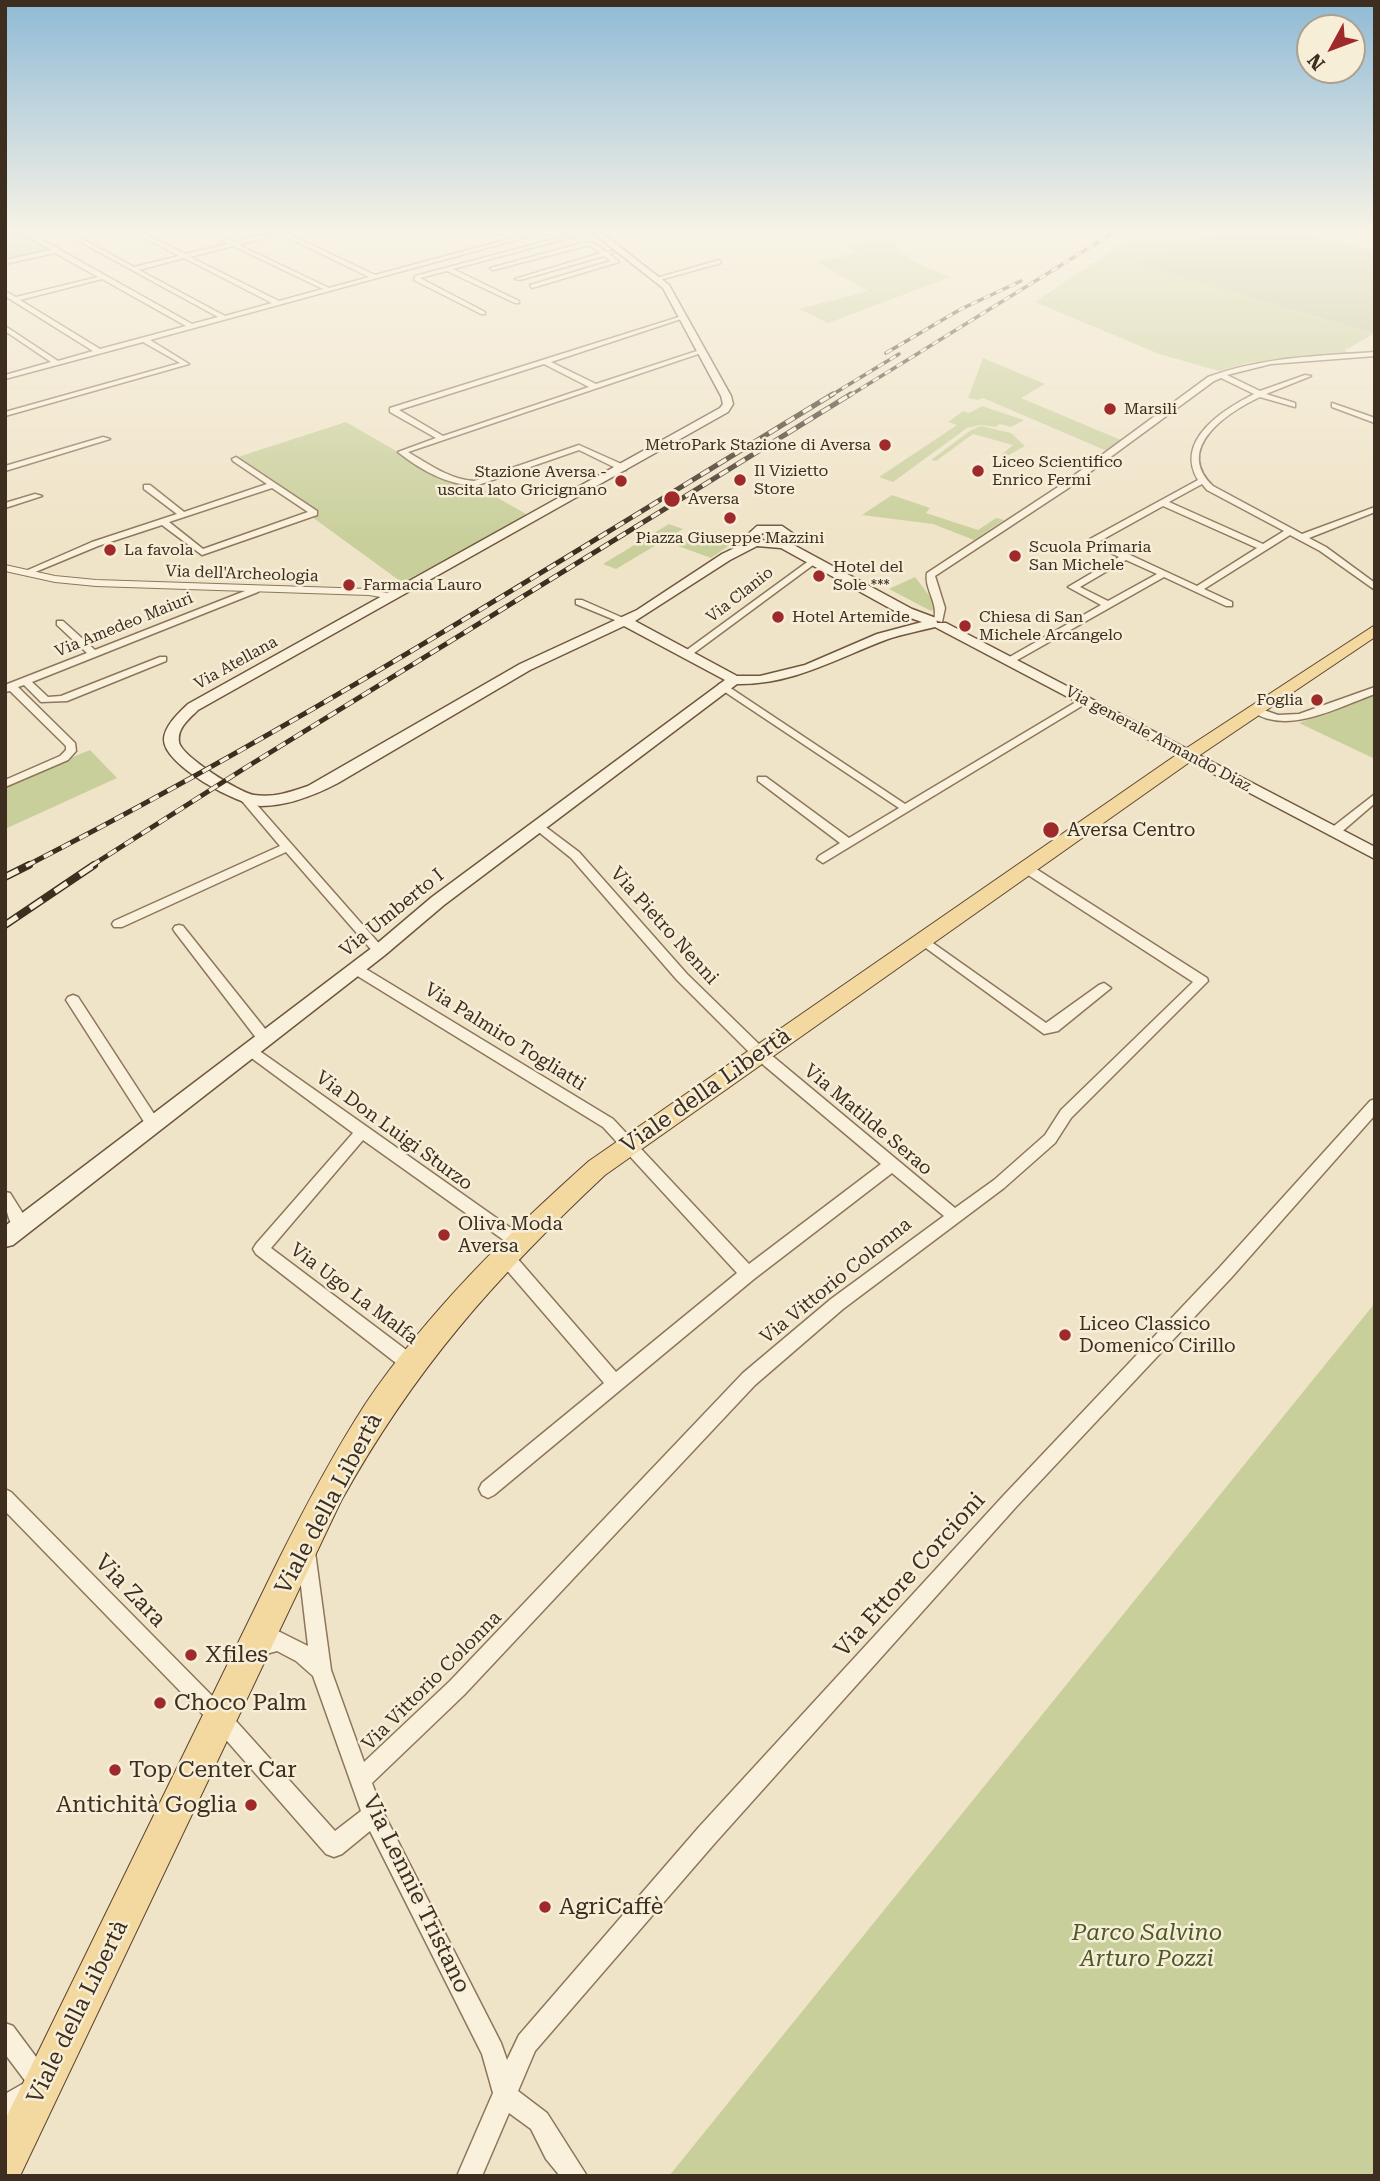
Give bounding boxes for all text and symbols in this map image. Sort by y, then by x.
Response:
north arrow [1296,14,1366,84]
text: N [1303,49,1330,75]
place label: Marsili [1124,399,1177,419]
marker: Marsili [1102,401,1118,417]
place label: MetroPark Stazione di Aversa [645,435,871,455]
marker: MetroPark Stazione di Aversa [877,437,893,453]
place label: Liceo Scientifico Enrico Fermi [992,452,1123,490]
place label: Il Vizietto Store [754,461,828,499]
place label: Stazione Aversa - uscita lato Gricignano [437,462,607,500]
marker: Liceo Scientifico Enrico Fermi [970,463,986,479]
marker: Il Vizietto Store [732,472,748,488]
marker: Stazione Aversa - uscita lato Gricignano [613,473,629,489]
marker: Aversa [662,489,682,509]
place label: Aversa [688,489,739,509]
marker: Piazza Giuseppe Mazzini [722,510,738,526]
place label: Piazza Giuseppe Mazzini [636,528,824,548]
place label: Scuola Primaria San Michele [1029,537,1151,575]
place label: La favola [124,540,193,560]
marker: La favola [102,542,118,558]
marker: Scuola Primaria San Michele [1007,548,1023,564]
place label: Hotel del Sole *** [833,557,903,595]
street label: Via dell'Archeologia [165,562,319,586]
street label: Via Clanio [703,563,777,627]
marker: Hotel del Sole *** [811,568,827,584]
place label: Farmacia Lauro [363,575,482,595]
marker: Farmacia Lauro [341,577,357,593]
street label: Via Amedeo Maiuri [52,589,196,661]
place label: Hotel Artemide [792,607,910,627]
place label: Chiesa di San Michele Arcangelo [979,607,1123,645]
marker: Hotel Artemide [770,609,786,625]
marker: Chiesa di San Michele Arcangelo [957,618,973,634]
street label: Via Atellana [191,632,281,694]
street label: Via generale Armando Diaz [1062,682,1254,796]
place label: Foglia [1257,690,1303,710]
marker: Foglia [1309,692,1325,708]
place label: Aversa Centro [1067,819,1195,841]
marker: Aversa Centro [1041,820,1061,840]
street label: Via Pietro Nenni [605,862,723,990]
street label: Via Umberto I [335,864,449,962]
street label: Via Palmiro Togliatti [420,978,590,1096]
street label: Viale della Libertà [616,1022,796,1160]
street label: Via Matilde Serao [799,1060,937,1180]
street label: Via Don Luigi Sturzo [311,1066,477,1196]
place label: Oliva Moda Aversa [458,1213,563,1257]
street label: Via Vittorio Colonna [756,1213,916,1349]
marker: Oliva Moda Aversa [436,1227,452,1243]
street label: Via Ugo La Malfa [286,1238,422,1350]
place label: Liceo Classico Domenico Cirillo [1079,1313,1236,1357]
marker: Liceo Classico Domenico Cirillo [1057,1327,1073,1343]
street label: Viale della Libertà [270,1409,388,1599]
street label: Via Ettore Corcioni [829,1487,991,1663]
street label: Via Zara [89,1549,171,1633]
street label: Via Vittorio Colonna [358,1607,506,1755]
place label: Xfiles [205,1641,268,1669]
marker: Xfiles [183,1647,199,1663]
place label: Choco Palm [174,1689,307,1717]
marker: Choco Palm [152,1695,168,1711]
place label: Top Center Car [129,1756,297,1784]
marker: Top Center Car [107,1762,123,1778]
street label: Via Lennie Tristano [356,1790,476,1998]
place label: Antichità Goglia [56,1791,237,1819]
marker: Antichità Goglia [243,1797,259,1813]
place label: AgriCaffè [559,1893,663,1921]
marker: AgriCaffè [537,1899,553,1915]
street label: Viale della Libertà [22,1916,134,2108]
park label: Parco Salvino Arturo Pozzi [1072,1919,1222,1973]

